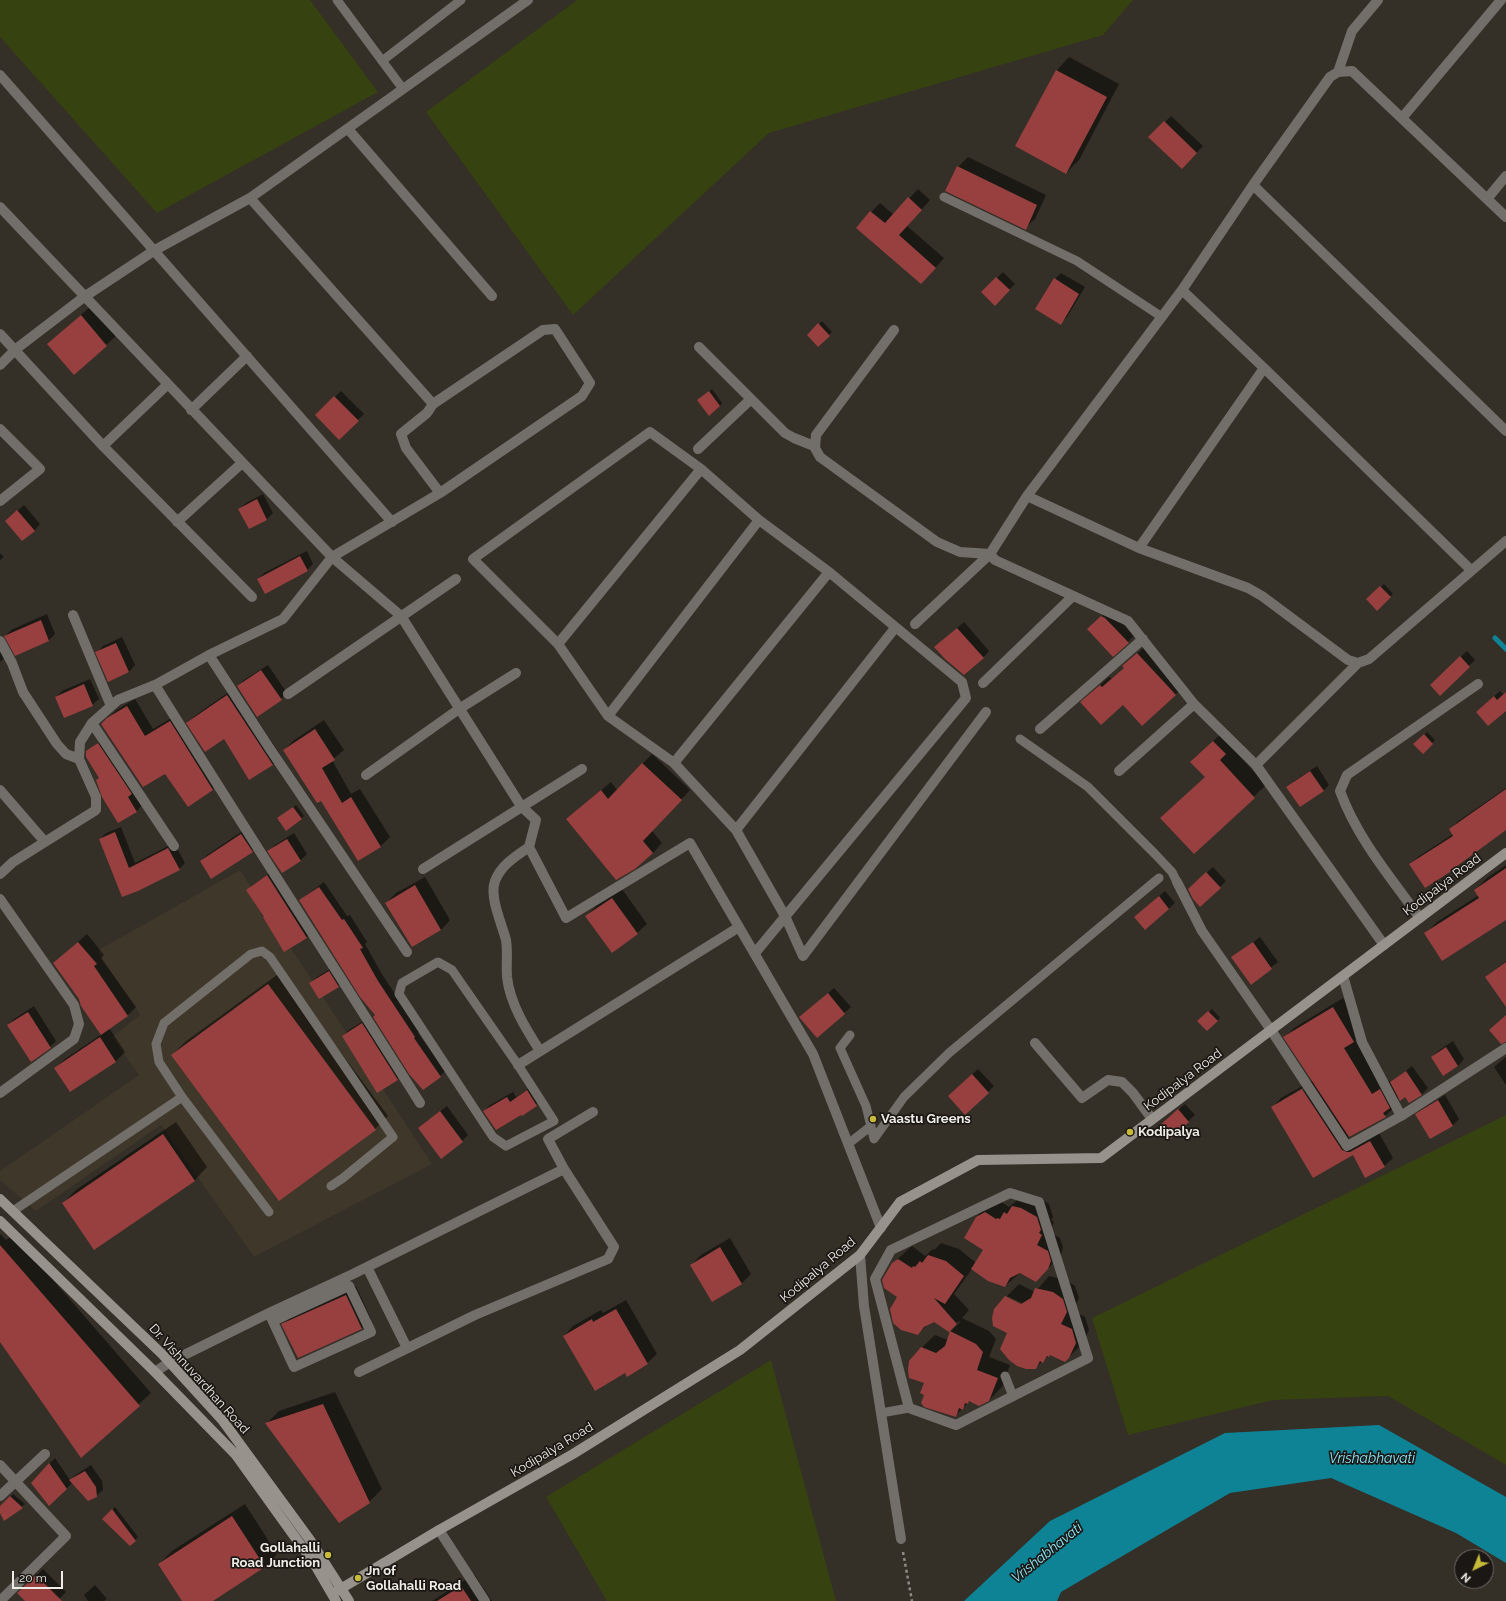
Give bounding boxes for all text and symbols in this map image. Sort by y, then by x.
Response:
street label: Kodipalya Road [1400,851,1484,919]
street label: Kodipalya Road [1141,1046,1225,1114]
place label: Vaastu Greens [881,1111,971,1127]
marker: Vaastu Greens [868,1114,878,1124]
place label: Kodipalya [1138,1124,1200,1140]
marker: Kodipalya [1125,1127,1135,1137]
street label: Kodipalya Road [777,1234,859,1306]
street label: Dr. Vishnuvardhan Road [146,1321,252,1437]
street label: Kodipalya Road [508,1419,596,1481]
water label: Vrishabhavati [1329,1451,1415,1467]
water label: Vrishabhavati [1008,1519,1086,1587]
place label: Gollahalli Road Junction [231,1540,320,1571]
north arrow [1454,1549,1494,1589]
marker: Gollahalli Road Junction [323,1550,333,1560]
scale bar [14,1563,65,1589]
place label: Jn of Gollahalli Road [366,1563,461,1594]
text: N [1459,1570,1474,1585]
text: 20 m [19,1571,47,1585]
marker: Jn of Gollahalli Road [353,1573,363,1583]

